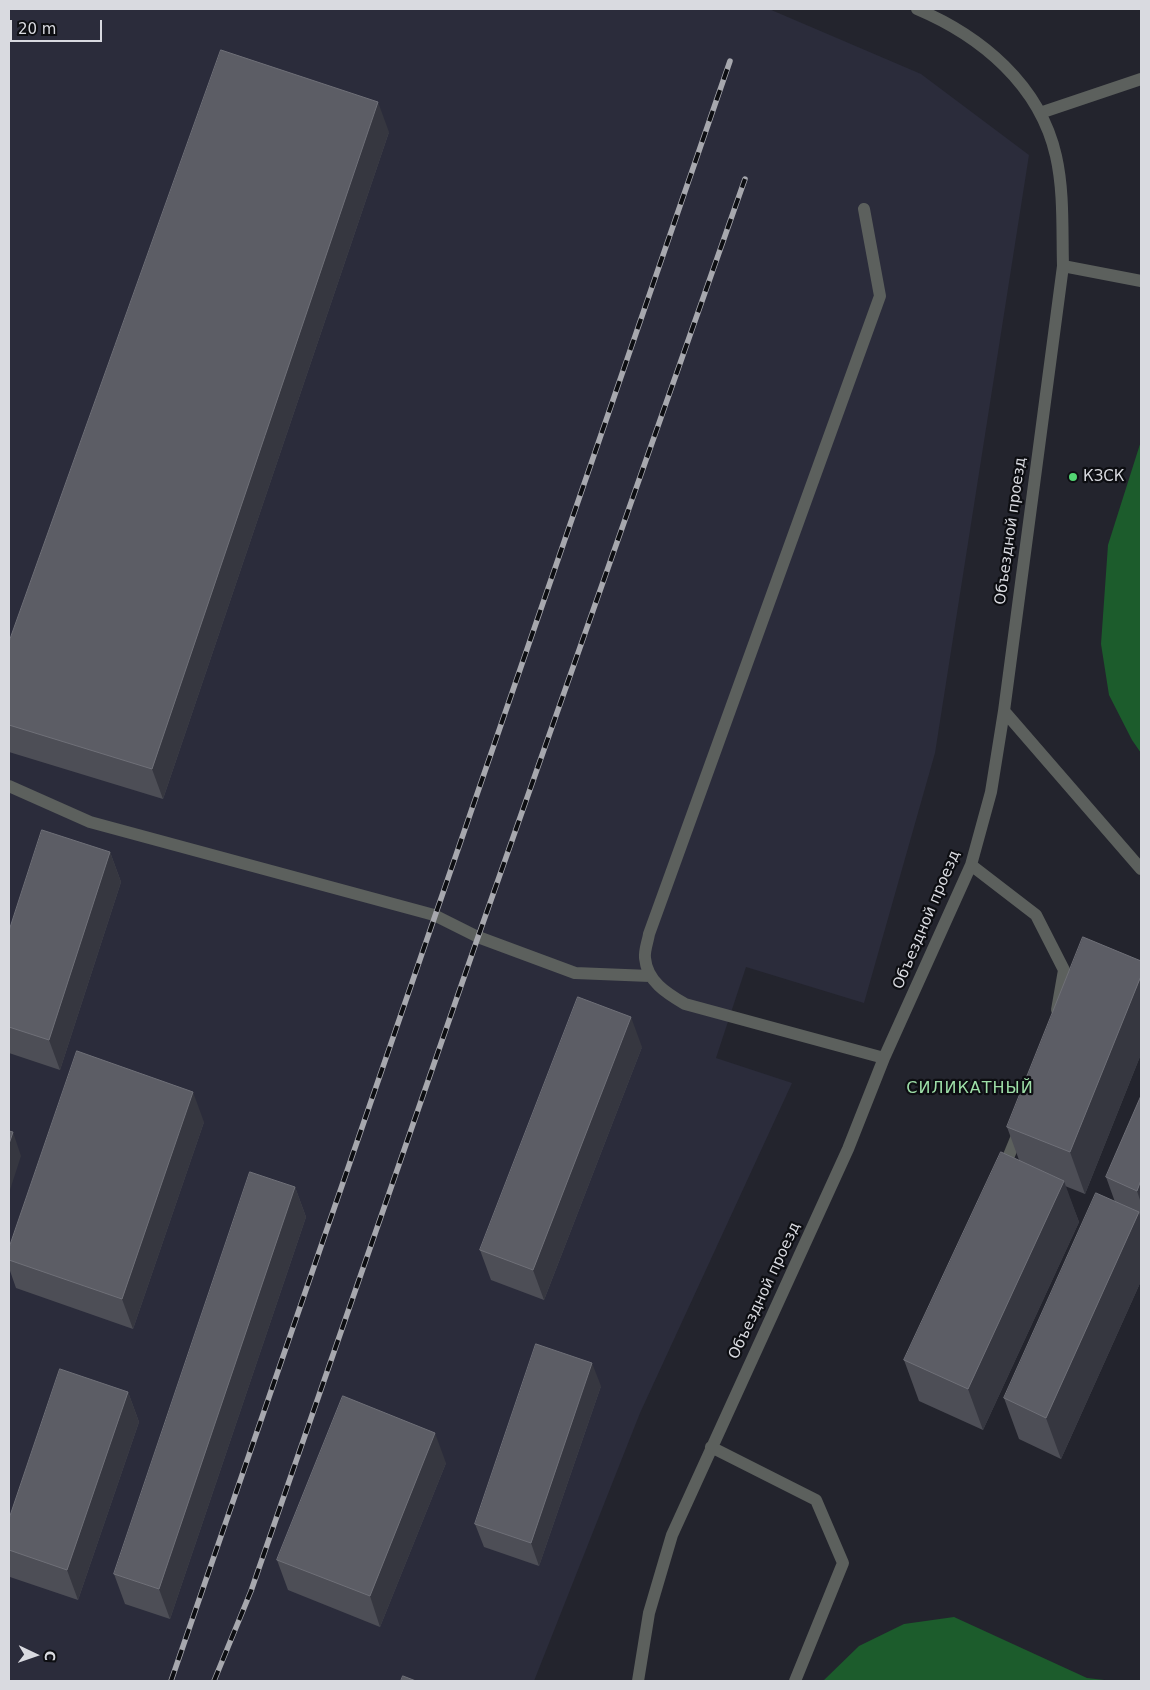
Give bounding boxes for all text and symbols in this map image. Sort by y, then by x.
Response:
scale bar [12,10,105,42]
text: 20 m [18,20,56,38]
street label: Объездной проезд [992,456,1030,606]
place label: КЗСК [1083,468,1124,486]
marker: КЗСК [1067,471,1079,483]
street label: Объездной проезд [890,848,964,992]
district label: СИЛИКАТНЫЙ [905,1079,1035,1099]
street label: Объездной проезд [725,1220,805,1362]
north arrow [10,1630,60,1680]
text: С [42,1650,58,1661]

